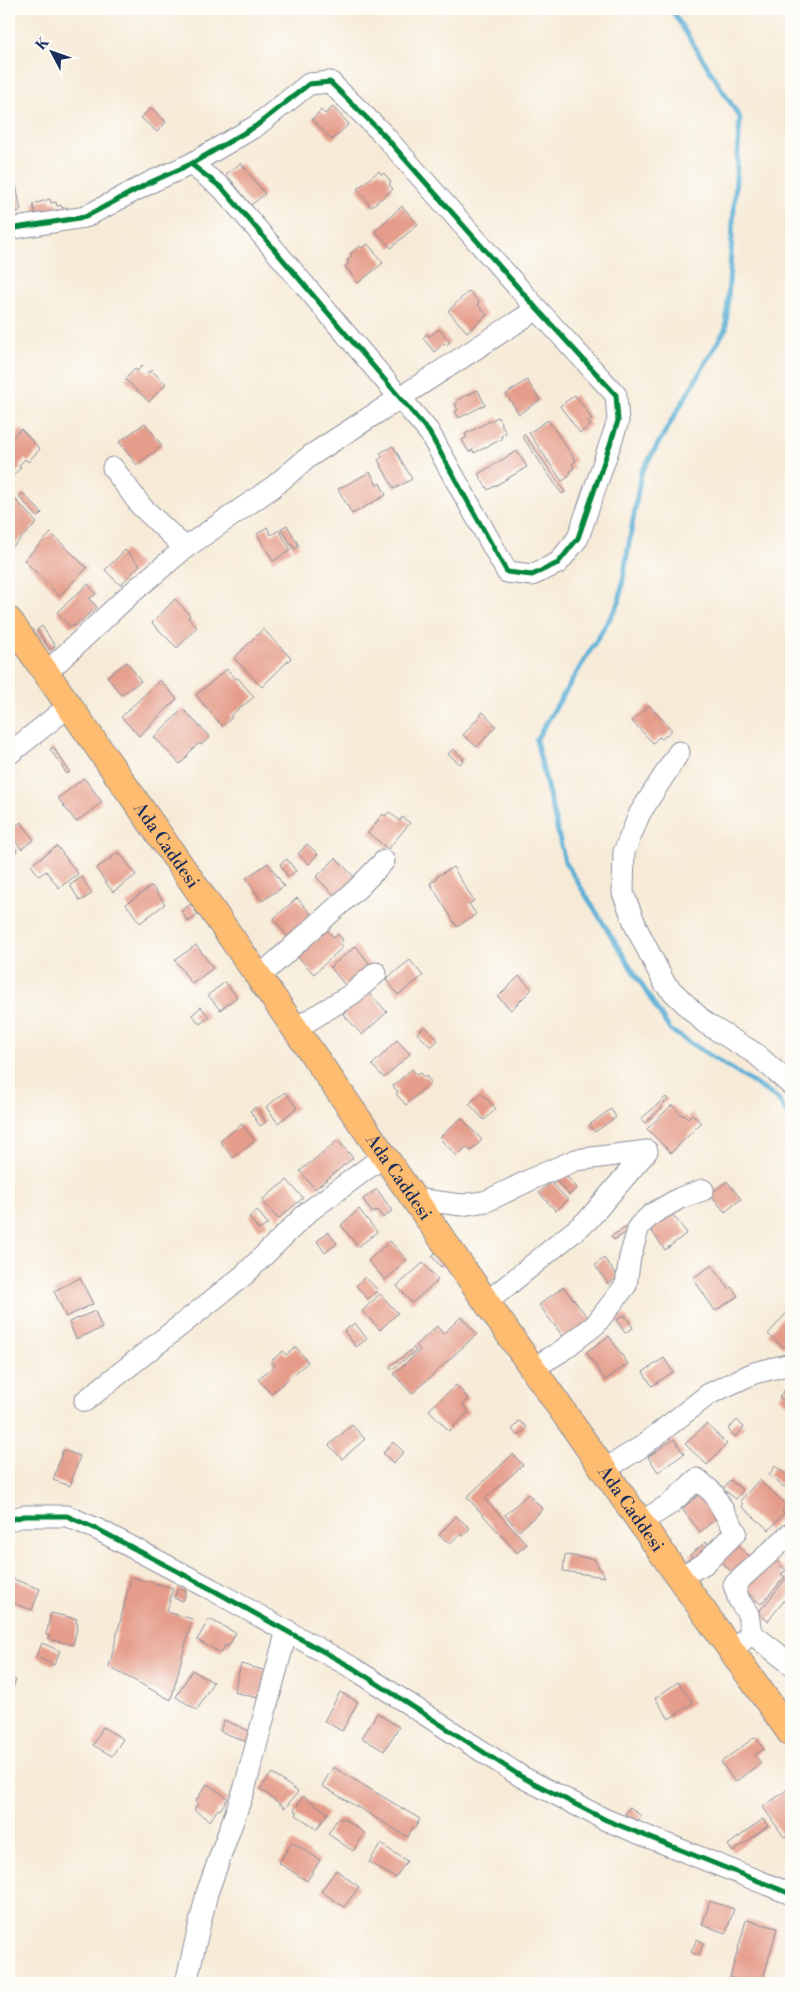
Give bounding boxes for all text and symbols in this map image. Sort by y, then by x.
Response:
north arrow [28,28,78,78]
text: K [32,33,54,54]
street label: Ada Caddesi [128,797,205,893]
street label: Ada Caddesi [360,1129,437,1225]
street label: Ada Caddesi [592,1461,669,1557]

